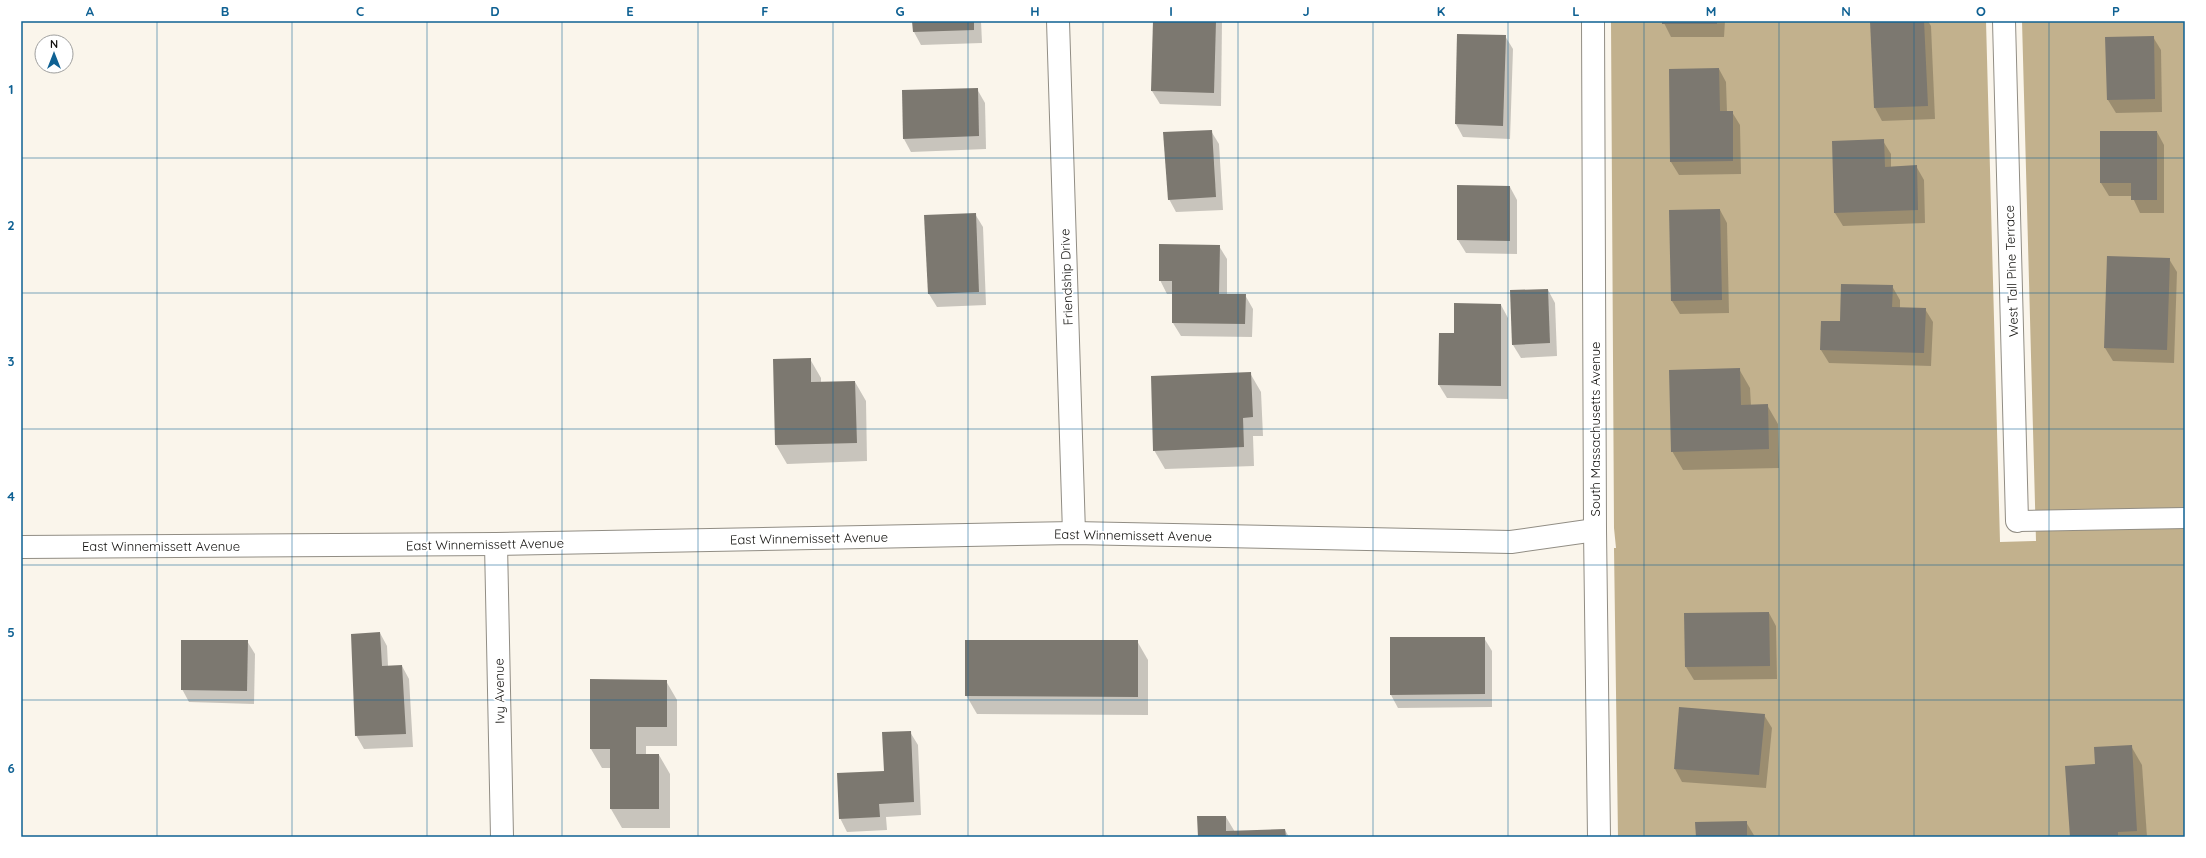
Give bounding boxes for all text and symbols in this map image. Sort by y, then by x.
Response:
text: A [86,3,95,19]
text: B [221,3,229,19]
text: C [356,3,364,19]
text: D [490,3,500,19]
text: E [626,3,634,19]
text: F [761,3,769,19]
text: G [895,3,905,19]
text: H [1030,3,1040,19]
text: I [1169,3,1173,19]
text: J [1302,3,1310,19]
text: K [1437,3,1446,19]
text: L [1572,3,1580,19]
text: M [1706,3,1716,19]
text: N [1841,3,1851,19]
text: O [1976,3,1986,19]
text: P [2112,3,2120,19]
north arrow [34,34,74,74]
text: N [50,37,58,51]
text: 1 [8,81,14,97]
street label: West Tall Pine Terrace [2001,205,2021,337]
text: 2 [7,217,15,233]
street label: Friendship Drive [1056,228,1076,326]
street label: South Massachusetts Avenue [1587,342,1603,516]
text: 3 [8,353,15,369]
text: 4 [7,488,15,504]
street label: East Winnemissett Avenue [1054,526,1212,544]
street label: East Winnemissett Avenue [730,529,888,547]
street label: East Winnemissett Avenue [406,535,564,553]
street label: East Winnemissett Avenue [82,538,240,554]
text: 5 [7,624,15,640]
street label: Ivy Avenue [490,658,508,724]
text: 6 [7,760,15,776]

